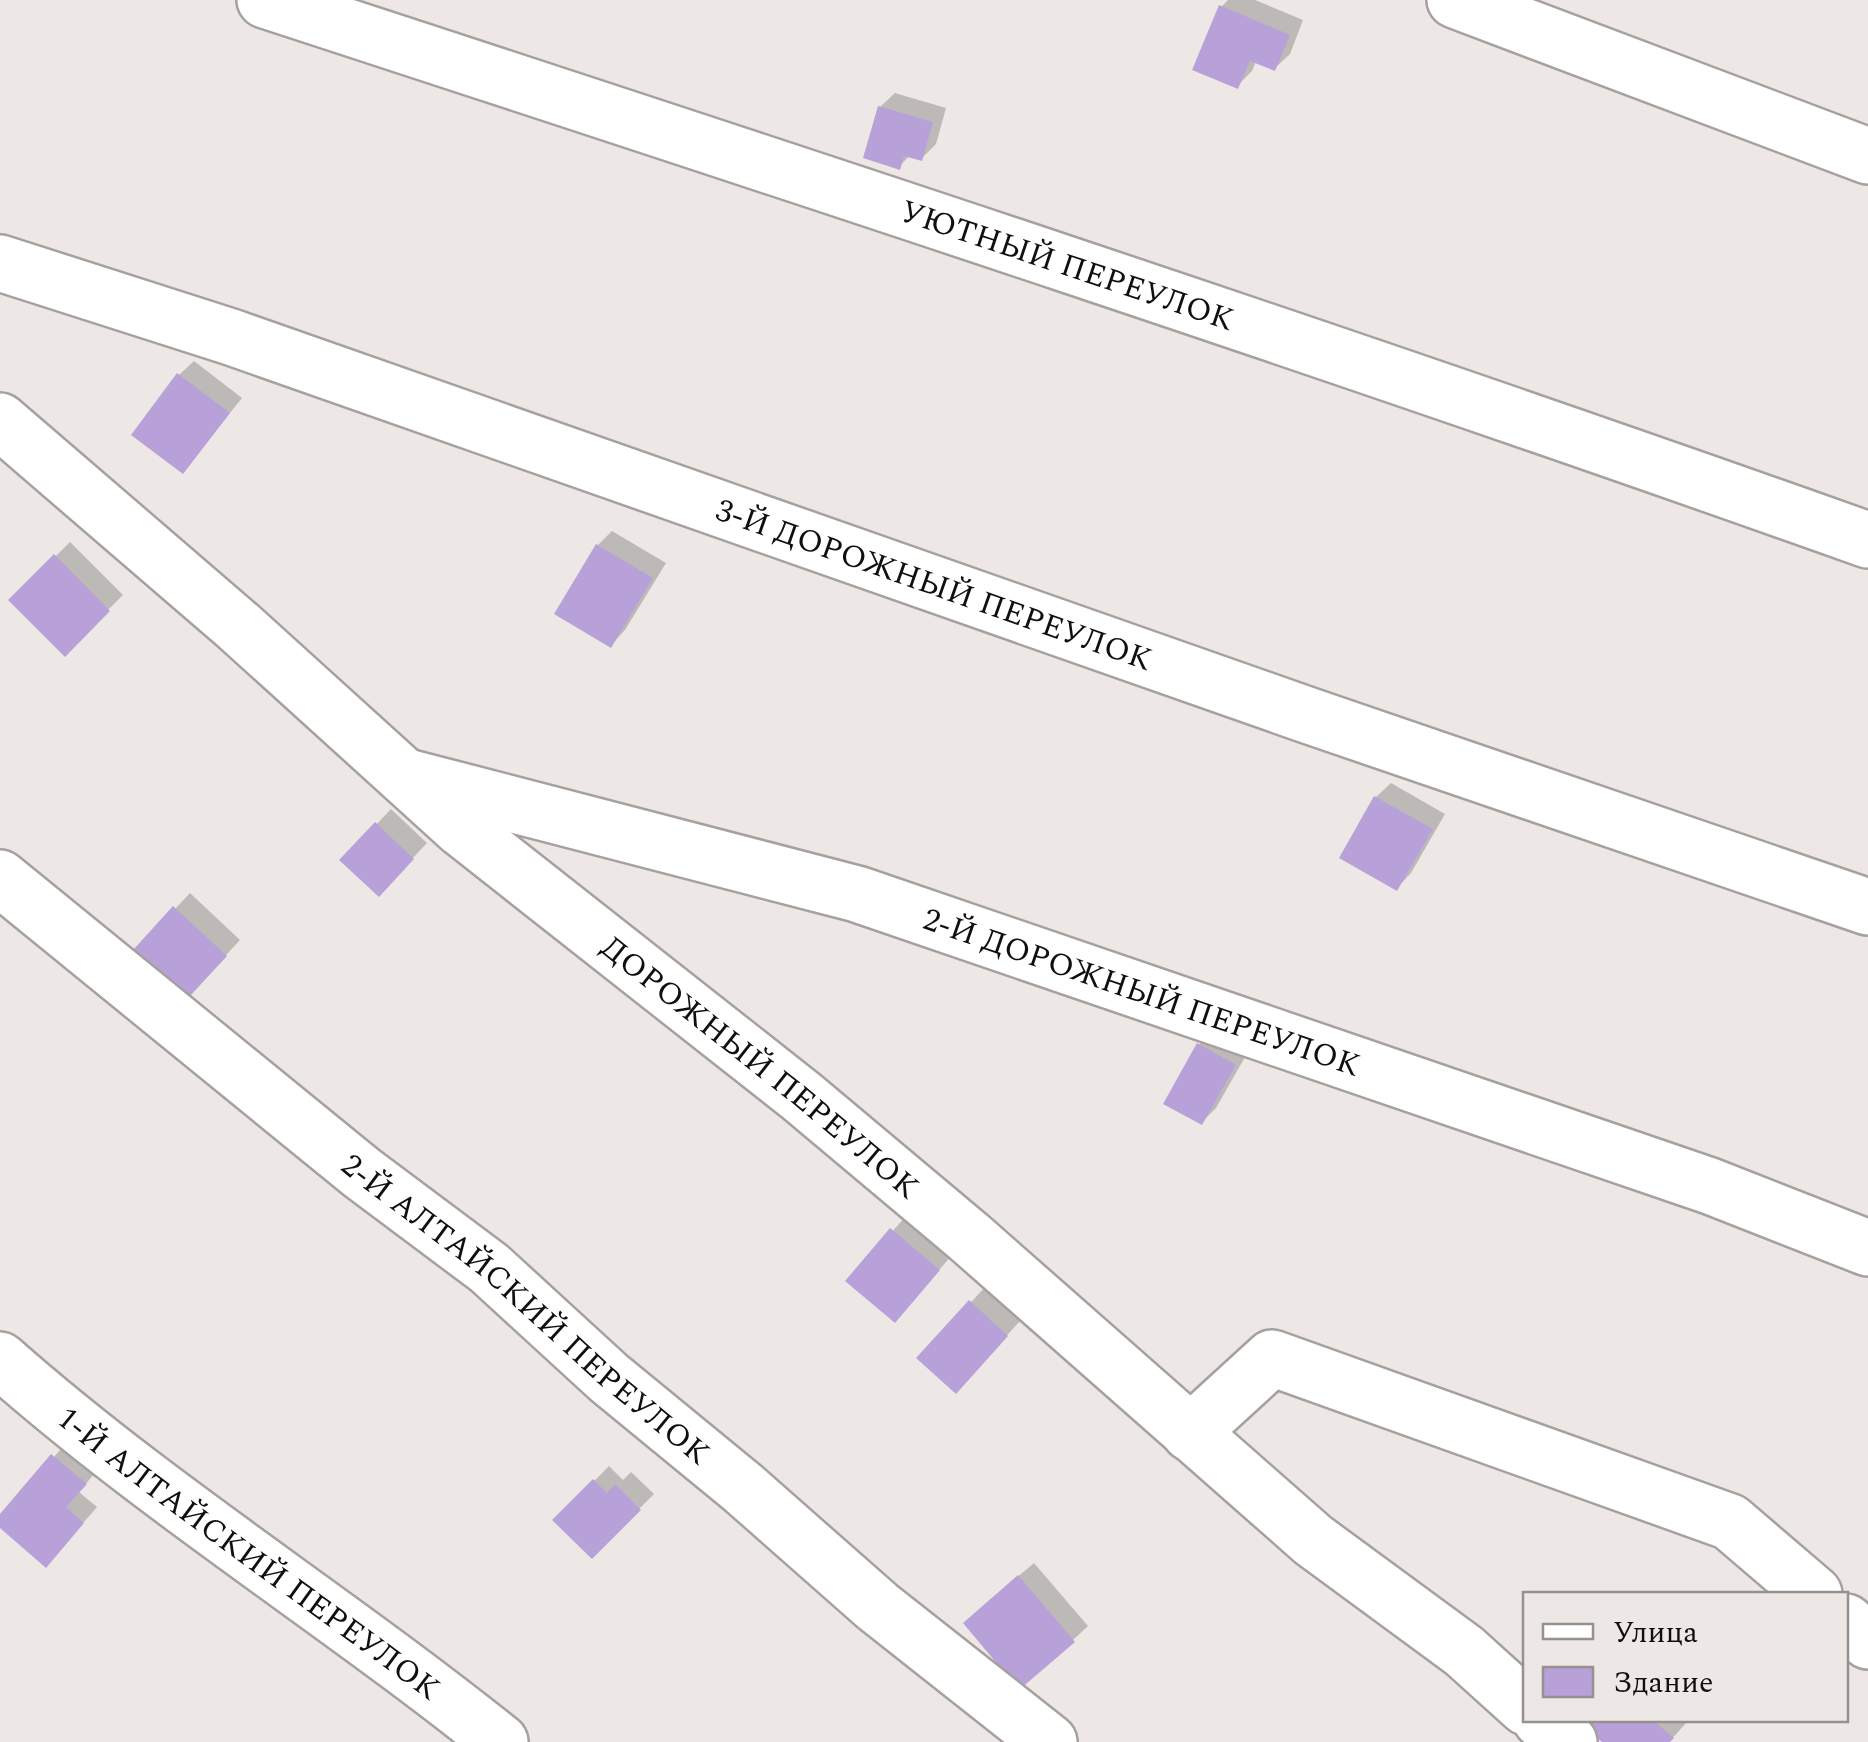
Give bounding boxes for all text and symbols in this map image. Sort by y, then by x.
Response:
street label: УЮТНЫЙ ПЕРЕУЛОК [894,187,1240,345]
street label: 3-Й ДОРОЖНЫЙ ПЕРЕУЛОК [709,486,1159,685]
street label: 2-Й ДОРОЖНЫЙ ПЕРЕУЛОК [916,895,1367,1091]
street label: ДОРОЖНЫЙ ПЕРЕУЛОК [590,924,930,1212]
street label: 2-Й АЛТАЙСКИЙ ПЕРЕУЛОК [330,1142,720,1478]
street label: 1-Й АЛТАЙСКИЙ ПЕРЕУЛОК [46,1395,450,1713]
legend [1523,1592,1848,1722]
text: Улица [1613,1610,1698,1656]
text: Здание [1613,1660,1714,1706]

